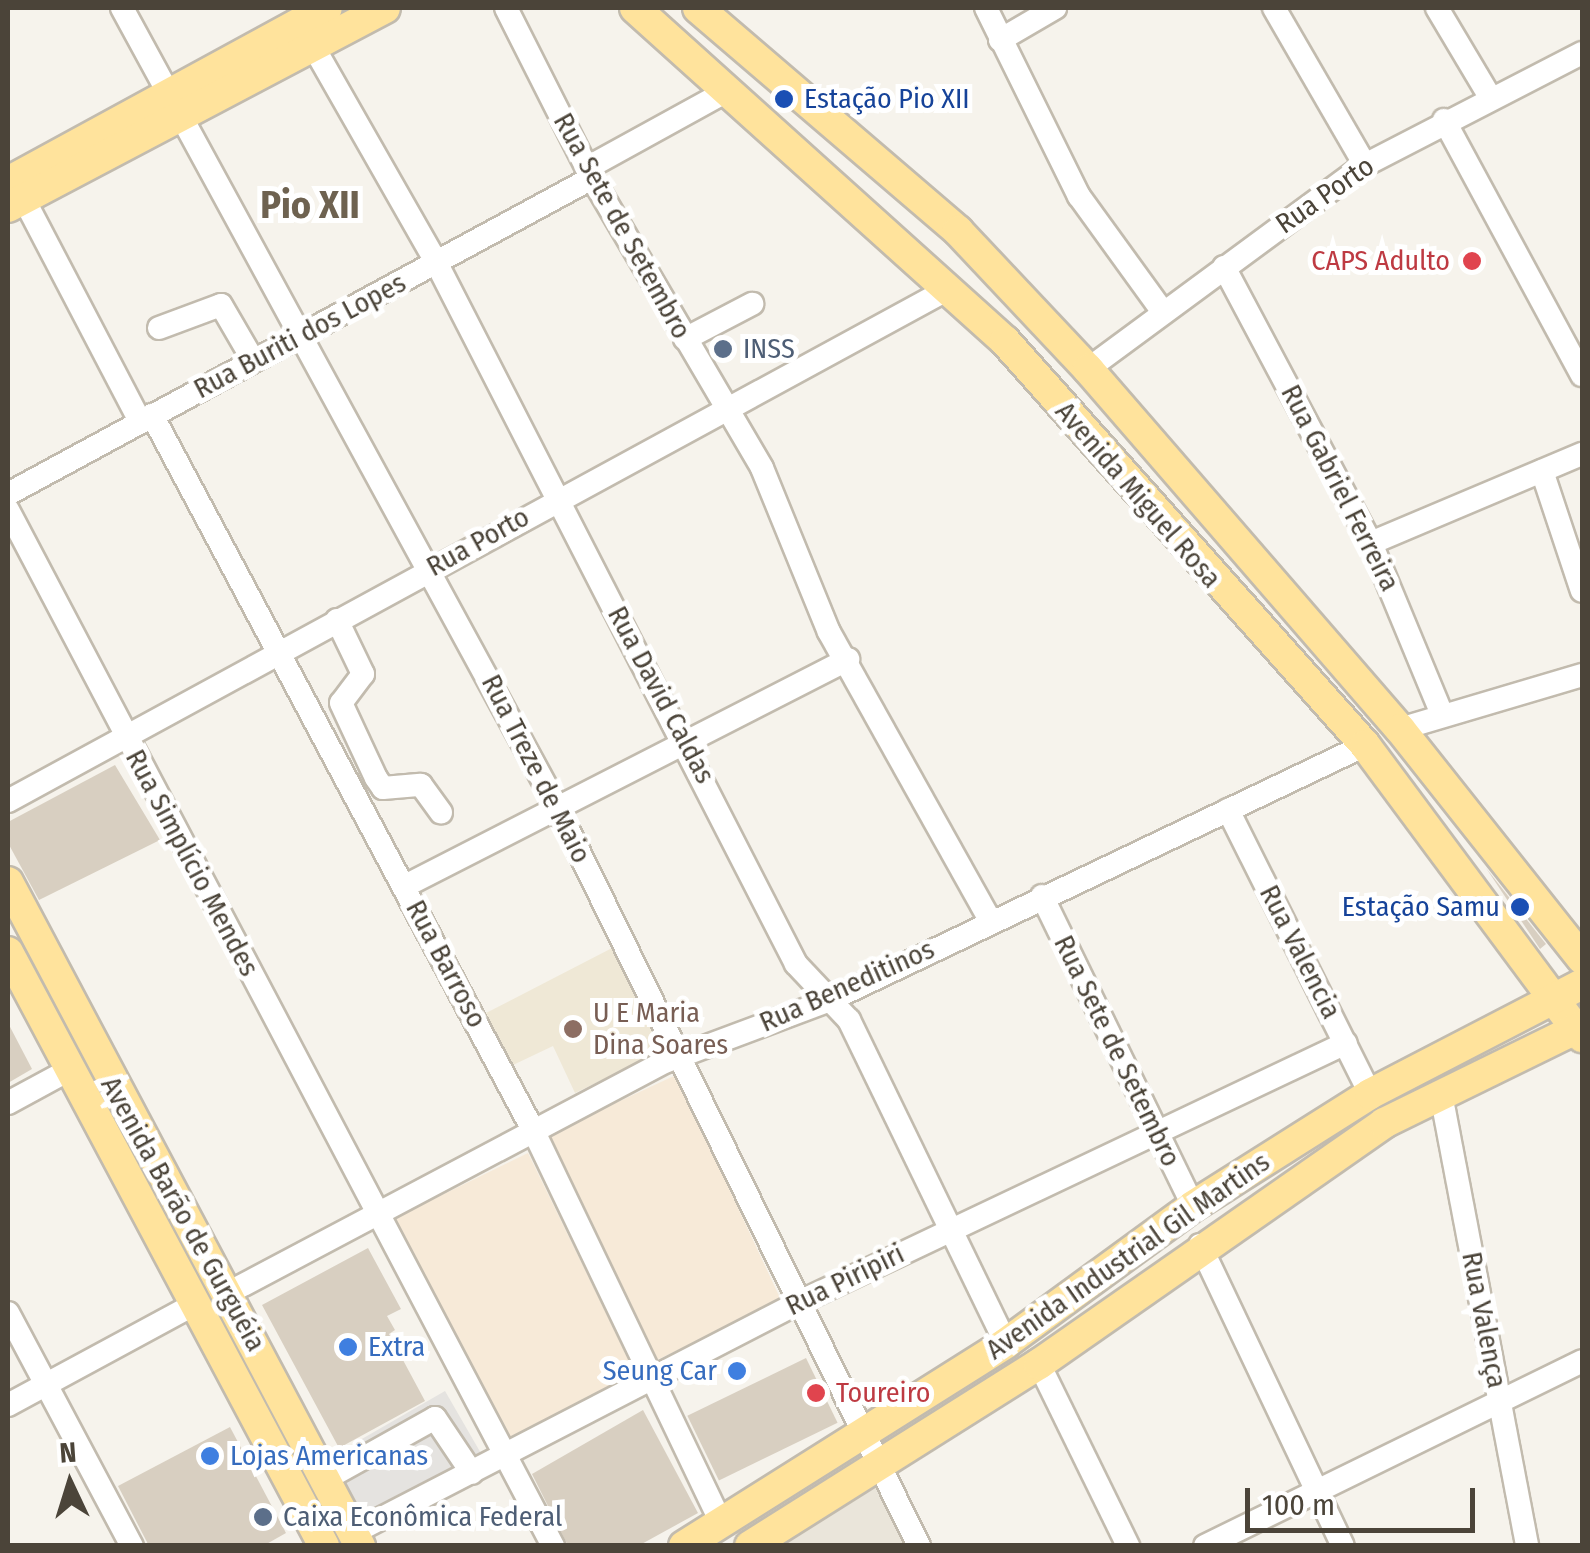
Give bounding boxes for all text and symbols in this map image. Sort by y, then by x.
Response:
place label: Estação Pio XII [804,82,970,116]
marker: Estação Pio XII [773,88,795,110]
street label: Rua Sete de Setembro [546,107,698,345]
street label: Rua Porto [1270,149,1380,241]
district label: Pio XII [260,183,360,229]
place label: CAPS Adulto [1311,244,1450,278]
marker: CAPS Adulto [1459,248,1485,274]
street label: Rua Buriti dos Lopes [188,266,412,406]
place label: INSS [743,332,795,366]
marker: INSS [712,338,734,360]
street label: Rua Gabriel Ferreira [1274,379,1406,597]
street label: Avenida Miguel Rosa [1048,395,1228,595]
street label: Rua Porto [421,500,535,584]
street label: Rua David Caldas [600,601,722,789]
street label: Rua Treze de Maio [474,669,598,869]
street label: Rua Simplício Mendes [118,744,266,982]
street label: Rua Valencia [1252,880,1348,1024]
place label: Estação Samu [1342,890,1500,924]
street label: Rua Barroso [398,895,494,1033]
marker: Estação Samu [1509,896,1531,918]
street label: Rua Sete de Setembro [1046,930,1188,1172]
street label: Rua Beneditinos [754,932,940,1040]
place label: U E Maria Dina Soares [593,996,728,1062]
marker: U E Maria Dina Soares [562,1018,584,1040]
street label: Avenida Barão de Gurguéia [93,1071,273,1357]
street label: Avenida Industrial Gil Martins [980,1145,1276,1367]
street label: Rua Piripiri [780,1237,910,1323]
street label: Rua Valença [1454,1249,1514,1391]
place label: Extra [368,1330,425,1364]
marker: Extra [337,1336,359,1358]
place label: Seung Car [603,1354,717,1388]
marker: Seung Car [726,1360,748,1382]
place label: Toureiro [836,1376,930,1410]
marker: Toureiro [805,1382,827,1404]
north arrow [20,1433,120,1533]
text: N [58,1436,77,1470]
place label: Lojas Americanas [230,1439,428,1473]
marker: Lojas Americanas [199,1445,221,1467]
scale bar [1250,1468,1480,1530]
text: 100 m [1262,1487,1335,1523]
place label: Caixa Econômica Federal [283,1500,562,1534]
marker: Caixa Econômica Federal [252,1506,274,1528]

